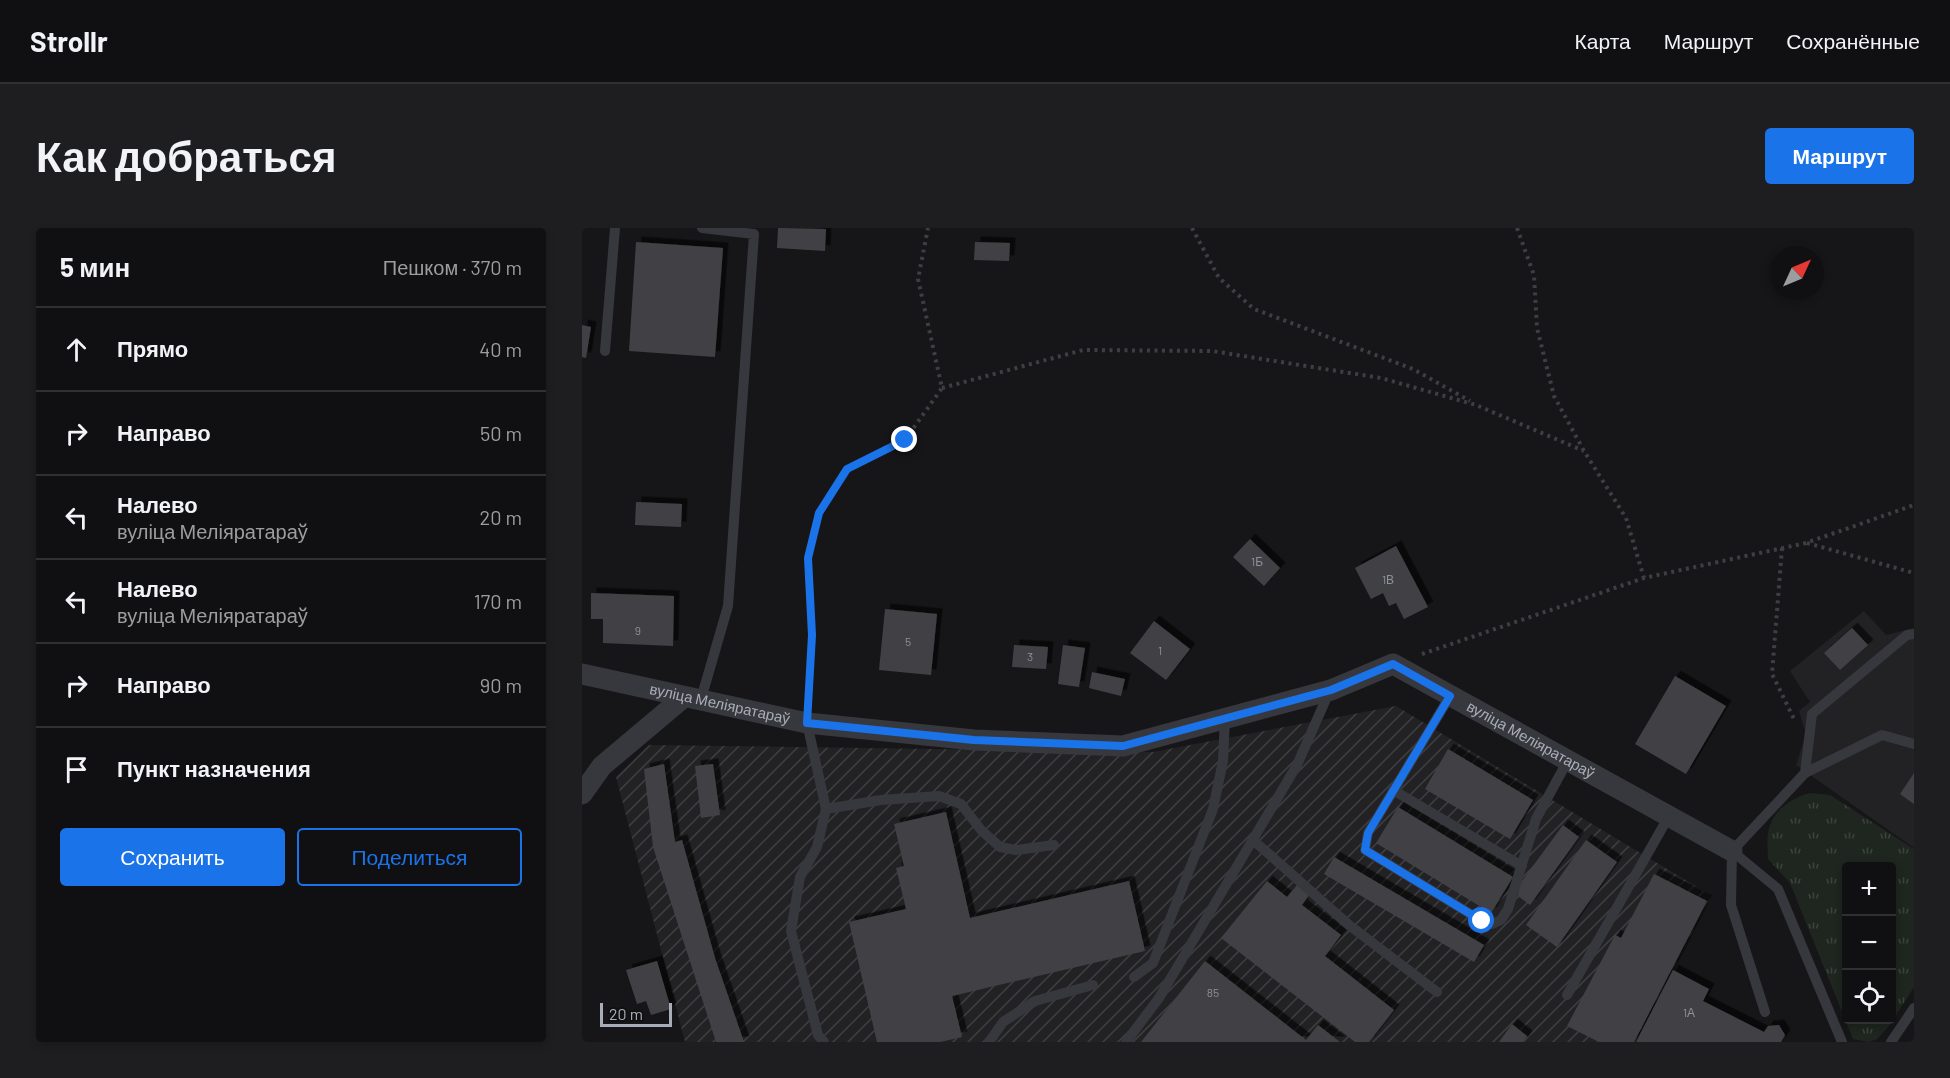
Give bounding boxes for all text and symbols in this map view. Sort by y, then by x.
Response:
text: Strollr [30,24,108,58]
text: Карта [1575,28,1631,53]
text: Маршрут [1664,28,1753,53]
text: Сохранённые [1786,28,1920,53]
button: Маршрут [1765,128,1914,184]
text: Как добраться [36,130,336,180]
north arrow [1770,246,1824,300]
text: 5 мин [60,251,130,282]
text: Пешком · 370 m [383,255,522,279]
icon: ahead [60,333,93,366]
text: Прямо [117,335,188,361]
text: 40 m [479,337,522,361]
icon: right [60,417,93,450]
text: Направо [117,419,211,445]
text: 50 m [480,421,522,445]
route end [891,426,917,452]
text: Налево [117,491,198,517]
icon: left [60,501,93,534]
text: 20 m [479,505,522,529]
text: вуліца Меліяратараў [117,519,308,543]
house number: 1Б [1251,554,1263,568]
house number: 1В [1382,572,1394,586]
text: Налево [117,575,198,601]
icon: left [60,585,93,618]
text: 170 m [474,589,522,613]
text: вуліца Меліяратараў [117,603,308,627]
house number: 9 [635,623,641,637]
house number: 5 [905,634,911,648]
house number: 1 [1158,643,1162,657]
house number: 3 [1027,649,1033,663]
icon: right [60,669,93,702]
text: Направо [117,671,211,697]
text: 90 m [480,673,522,697]
street label: вуліца Меліяратараў [648,679,792,727]
street label: вуліца Меліяратараў [1464,697,1599,782]
icon: arrive [60,753,93,786]
text: Пункт назначения [117,755,311,781]
button: Сохранить [60,828,285,886]
button: Поделиться [297,828,522,886]
map controls [1842,862,1896,1024]
button: + [1842,862,1896,916]
route start [1468,907,1494,933]
button: − [1842,916,1896,970]
button: locate [1842,970,1896,1024]
house number: 85 [1207,985,1219,999]
scale bar [600,1000,672,1028]
text: 20 m [609,1004,643,1023]
house number: 1А [1683,1005,1695,1019]

